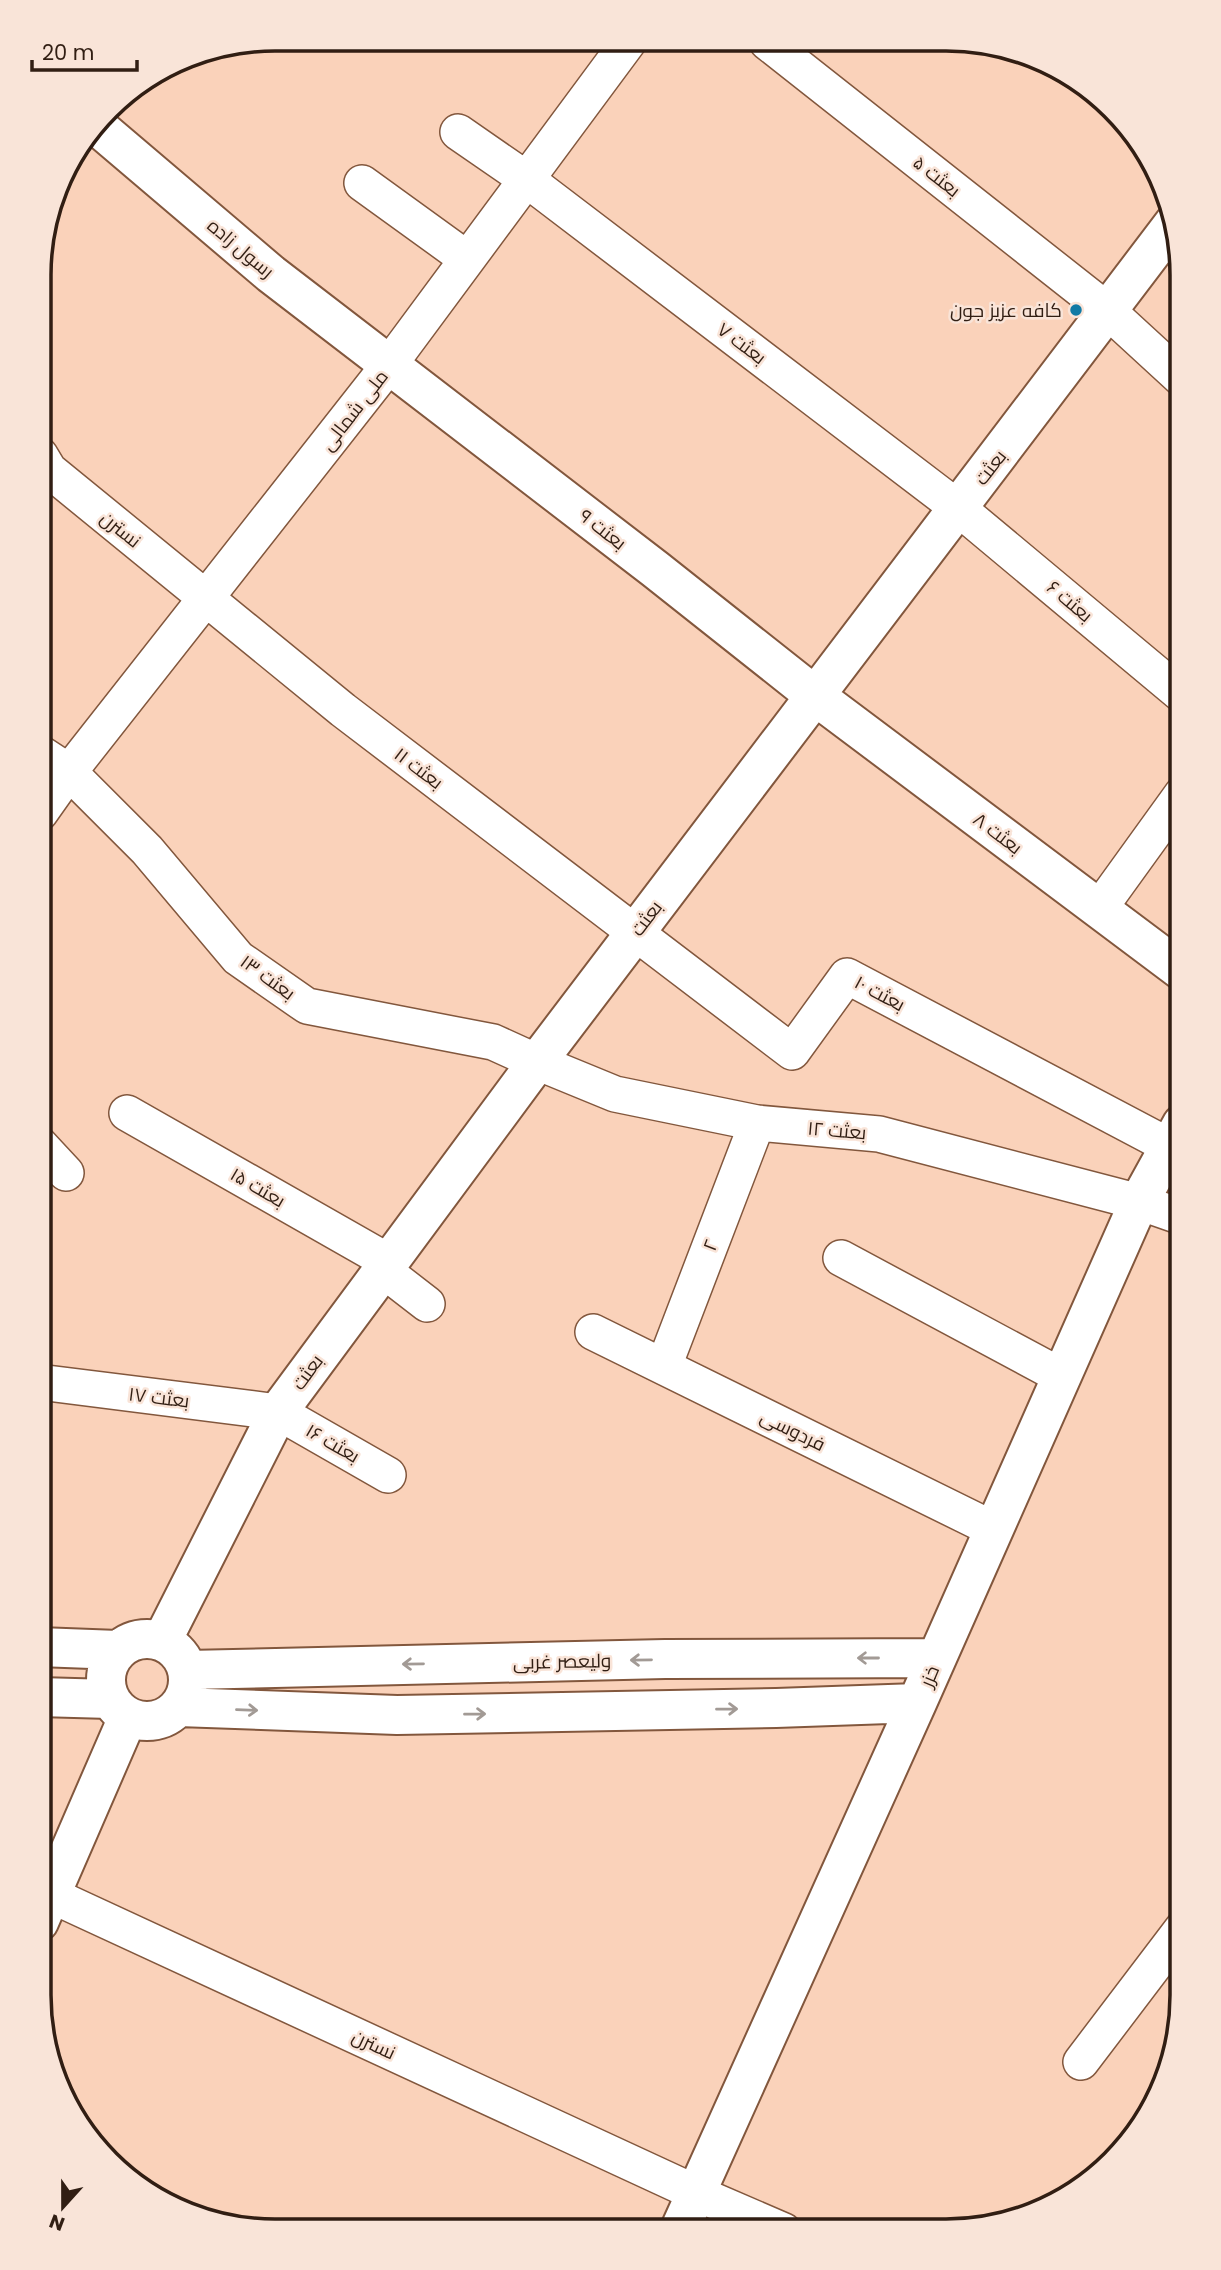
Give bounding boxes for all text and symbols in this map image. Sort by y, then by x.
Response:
scale bar [32,28,136,72]
text: 20 m [42,38,95,67]
street label: بعثت ۵ [907,149,966,204]
street label: رسول زاده [201,212,280,284]
place label: کافه عزیز جون [950,297,1062,324]
marker: کافه عزیز جون [1068,302,1084,318]
street label: بعثت ۷ [712,316,772,371]
street label: ملی شمالی [314,364,395,456]
street label: بعثت [968,444,1013,491]
street label: بعثت ۹ [573,502,632,556]
street label: نسترن [95,505,147,554]
street label: بعثت ۶ [1041,574,1098,629]
street label: بعثت ۱۱ [389,741,449,796]
street label: بعثت ۸ [968,806,1028,861]
street label: بعثت [624,895,669,942]
street label: بعثت ۱۳ [235,948,301,1007]
street label: بعثت ۱۰ [850,969,910,1018]
street label: بعثت ۱۲ [806,1114,868,1147]
street label: بعثت ۱۵ [225,1161,290,1214]
street label: ۲ [696,1236,725,1255]
street label: بعثت [285,1349,330,1396]
street label: بعثت ۱۷ [127,1380,191,1415]
street label: فردوسی [756,1403,830,1458]
street label: بعثت ۱۶ [301,1417,365,1470]
street label: ولیعصر غربی [513,1647,611,1676]
one-way arrow [857,1651,880,1665]
one-way arrow [629,1653,652,1667]
one-way arrow [402,1658,425,1671]
street label: خزر [912,1661,946,1692]
one-way arrow [715,1702,738,1716]
one-way arrow [235,1703,258,1716]
one-way arrow [463,1707,486,1721]
street label: نسترن [348,2023,400,2066]
north arrow [28,2172,98,2242]
text: N [46,2207,69,2238]

